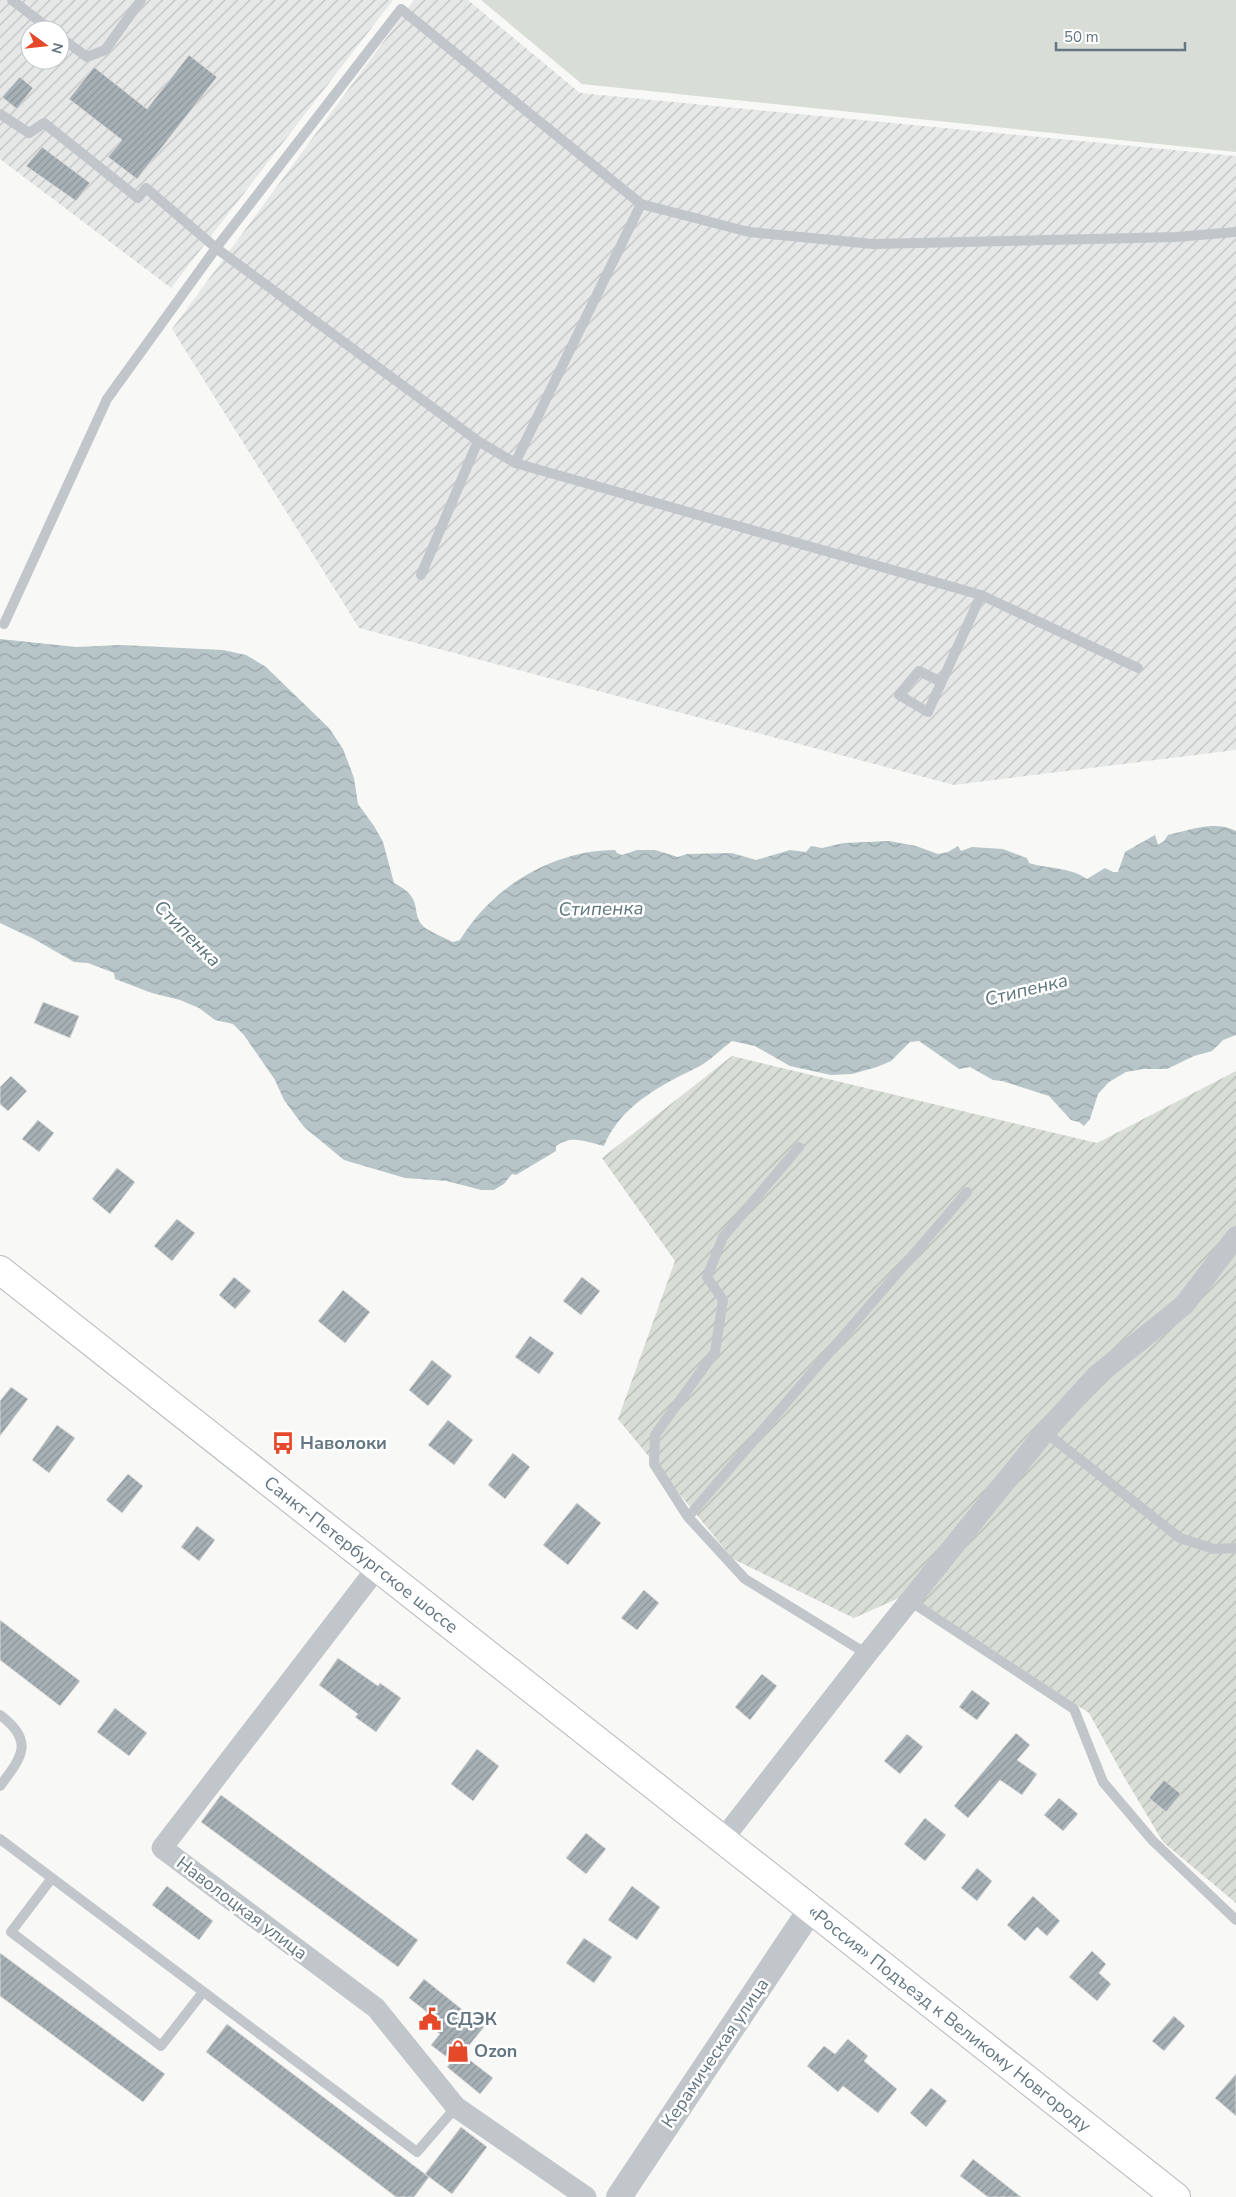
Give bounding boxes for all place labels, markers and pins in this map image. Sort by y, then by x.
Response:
bus stop icon: Наволоки [270,1430,296,1456]
place label: Наволоки [300,1431,387,1455]
public building icon: СДЭК [417,2006,443,2032]
place label: СДЭК [446,2007,498,2031]
shop icon: Ozon [445,2038,471,2064]
place label: Ozon [474,2039,517,2063]

